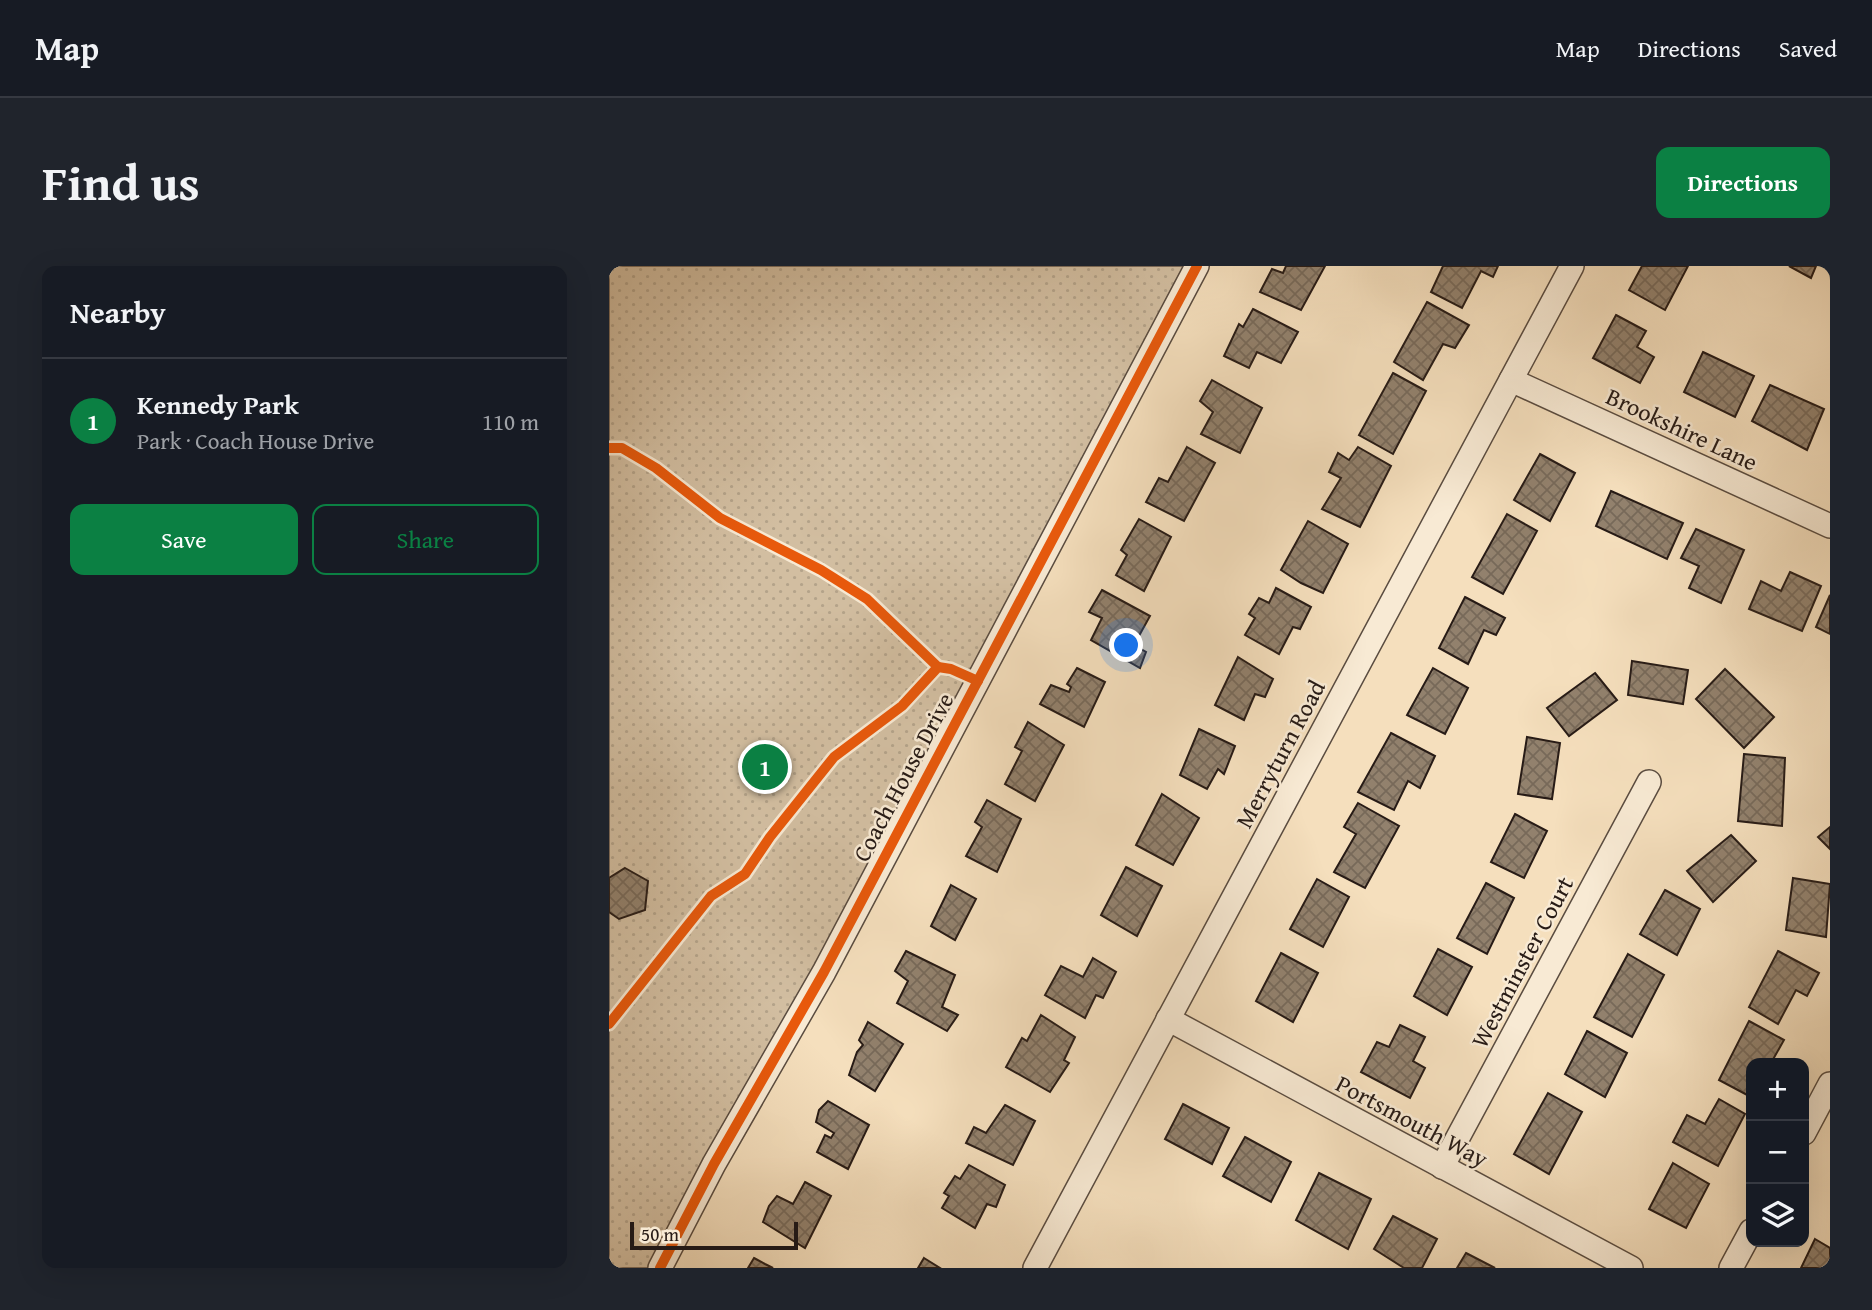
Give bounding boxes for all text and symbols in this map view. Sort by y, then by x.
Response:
text: Map [35,24,99,72]
text: Map [1556,31,1600,66]
text: Directions [1638,31,1741,66]
text: Saved [1779,31,1837,66]
text: Find us [42,146,200,218]
button: Directions [1656,147,1830,218]
text: Nearby [70,290,166,334]
street label: Brookshire Lane [1601,379,1763,479]
text: Kennedy Park [137,385,299,424]
text: 1 [87,405,99,438]
text: 110 m [482,405,539,438]
text: Park · Coach House Drive [137,424,374,457]
button: Save [70,504,298,575]
button: Share [312,504,539,575]
your location [1109,628,1143,662]
street label: Merryturn Road [1226,674,1334,834]
street label: Coach House Drive [844,686,962,868]
pin: 1 [742,741,788,793]
street label: Westminster Court [1462,870,1582,1054]
map controls [1746,1058,1809,1247]
button: + [1746,1058,1809,1121]
street label: Portsmouth Way [1330,1066,1494,1176]
button: − [1746,1121,1809,1184]
button: layers [1746,1184,1809,1247]
scale bar [630,1219,798,1251]
text: 50 m [641,1220,679,1248]

